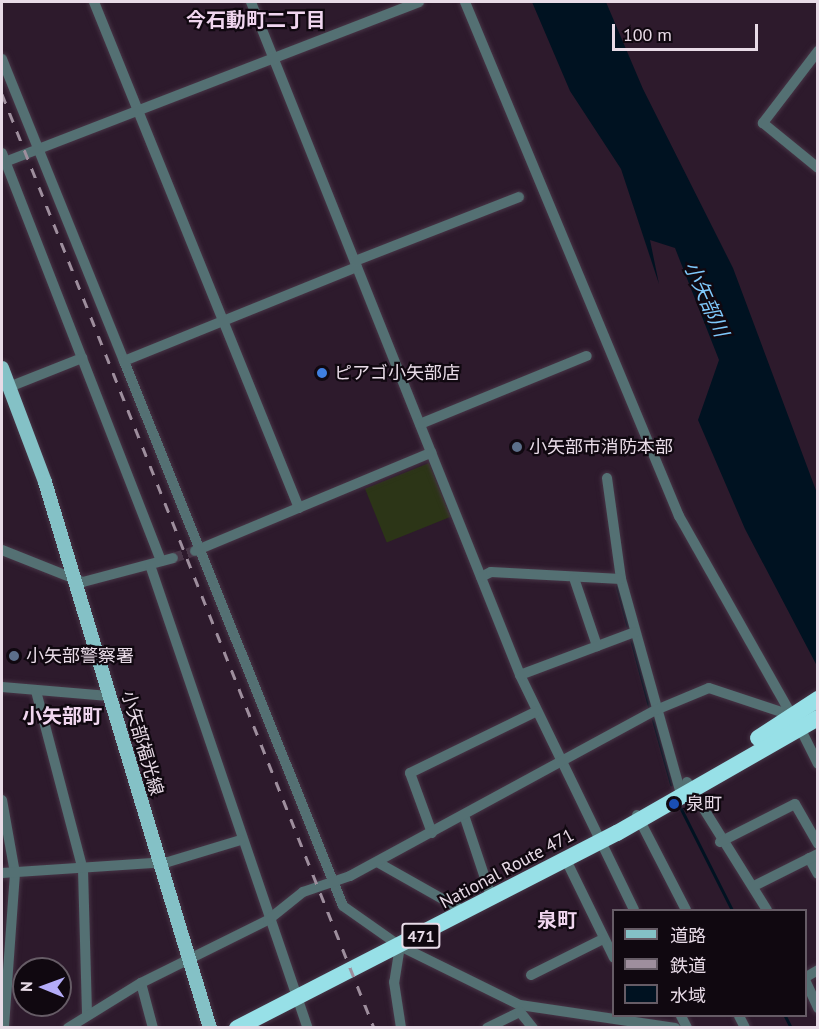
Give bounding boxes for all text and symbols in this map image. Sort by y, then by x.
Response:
district label: 今石動町二丁目 [186,8,326,32]
scale bar [615,12,760,50]
text: 100 m [623,23,672,46]
water label: 小矢部川 [679,258,733,340]
place label: ピアゴ小矢部店 [334,362,460,384]
marker: ピアゴ小矢部店 [315,366,329,380]
place label: 小矢部市消防本部 [529,436,673,458]
marker: 小矢部市消防本部 [510,440,524,454]
place label: 小矢部警察署 [26,645,134,667]
marker: 小矢部警察署 [7,649,21,663]
street label: 小矢部福光線 [117,688,167,798]
district label: 小矢部町 [22,704,102,728]
place label: 泉町 [686,793,722,815]
marker: 泉町 [667,797,681,811]
street label: National Route 471 [436,825,578,913]
district label: 泉町 [537,908,577,932]
legend [612,909,807,1017]
road number: 471 [400,923,442,949]
text: 道路 [670,924,706,947]
text: 鉄道 [670,954,706,977]
north arrow [12,957,72,1017]
text: N [16,981,36,992]
text: 水域 [670,984,706,1007]

